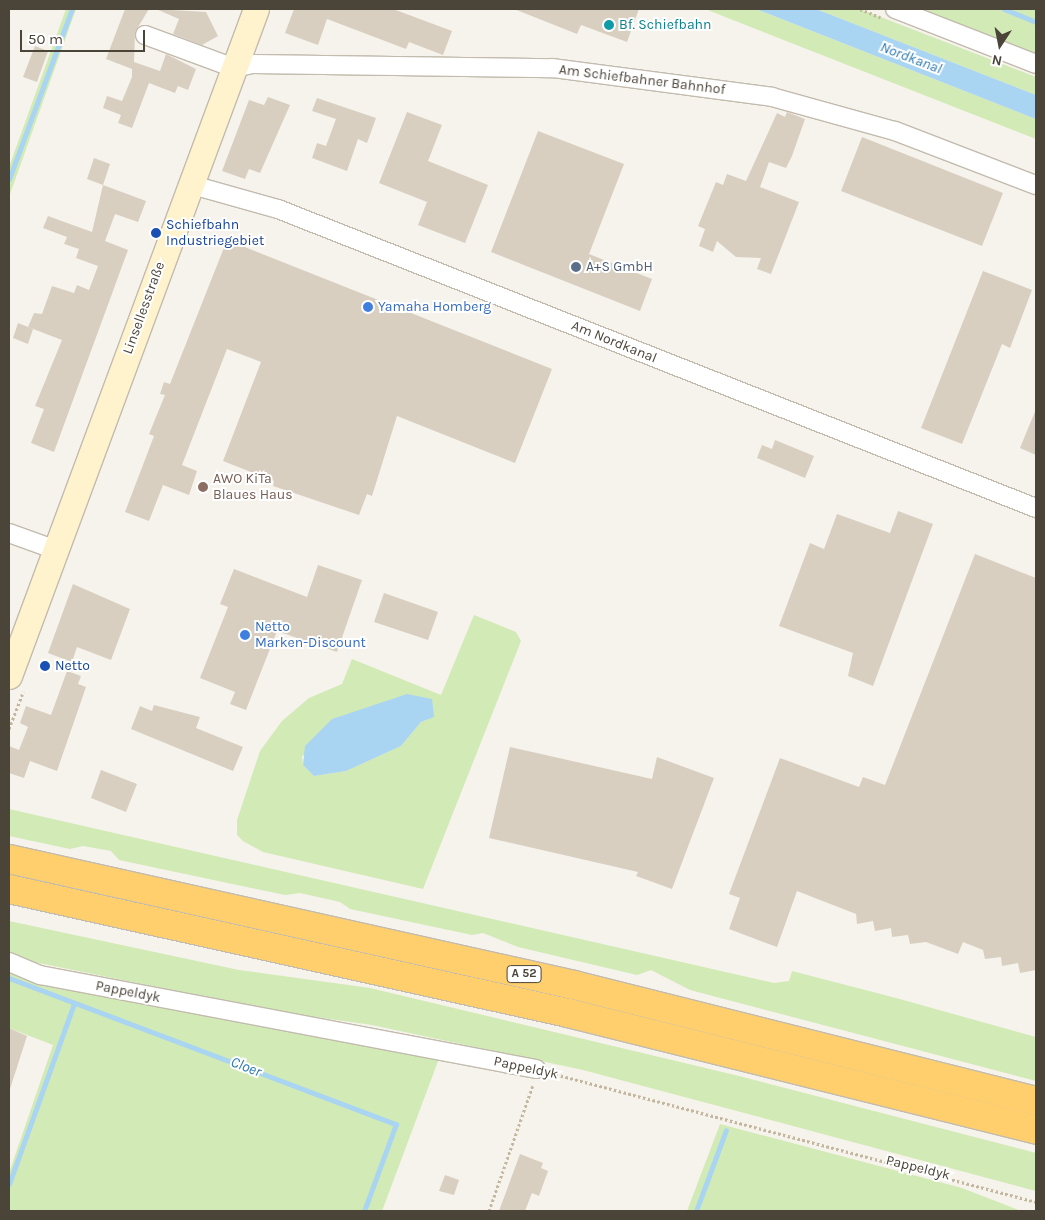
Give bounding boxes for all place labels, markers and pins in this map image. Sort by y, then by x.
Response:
place label: Bf. Schiefbahn [619,17,712,33]
marker: Bf. Schiefbahn [603,19,615,31]
place label: Schiefbahn Industriegebiet [166,217,264,250]
marker: Schiefbahn Industriegebiet [150,227,162,239]
place label: A+S GmbH [586,259,653,275]
marker: A+S GmbH [570,261,582,273]
place label: Yamaha Homberg [378,299,491,315]
marker: Yamaha Homberg [362,301,374,313]
place label: AWO KiTa Blaues Haus [213,471,293,504]
marker: AWO KiTa Blaues Haus [197,481,209,493]
place label: Netto Marken-Discount [255,619,366,652]
marker: Netto Marken-Discount [239,629,251,641]
place label: Netto [55,658,90,674]
marker: Netto [39,660,51,672]

